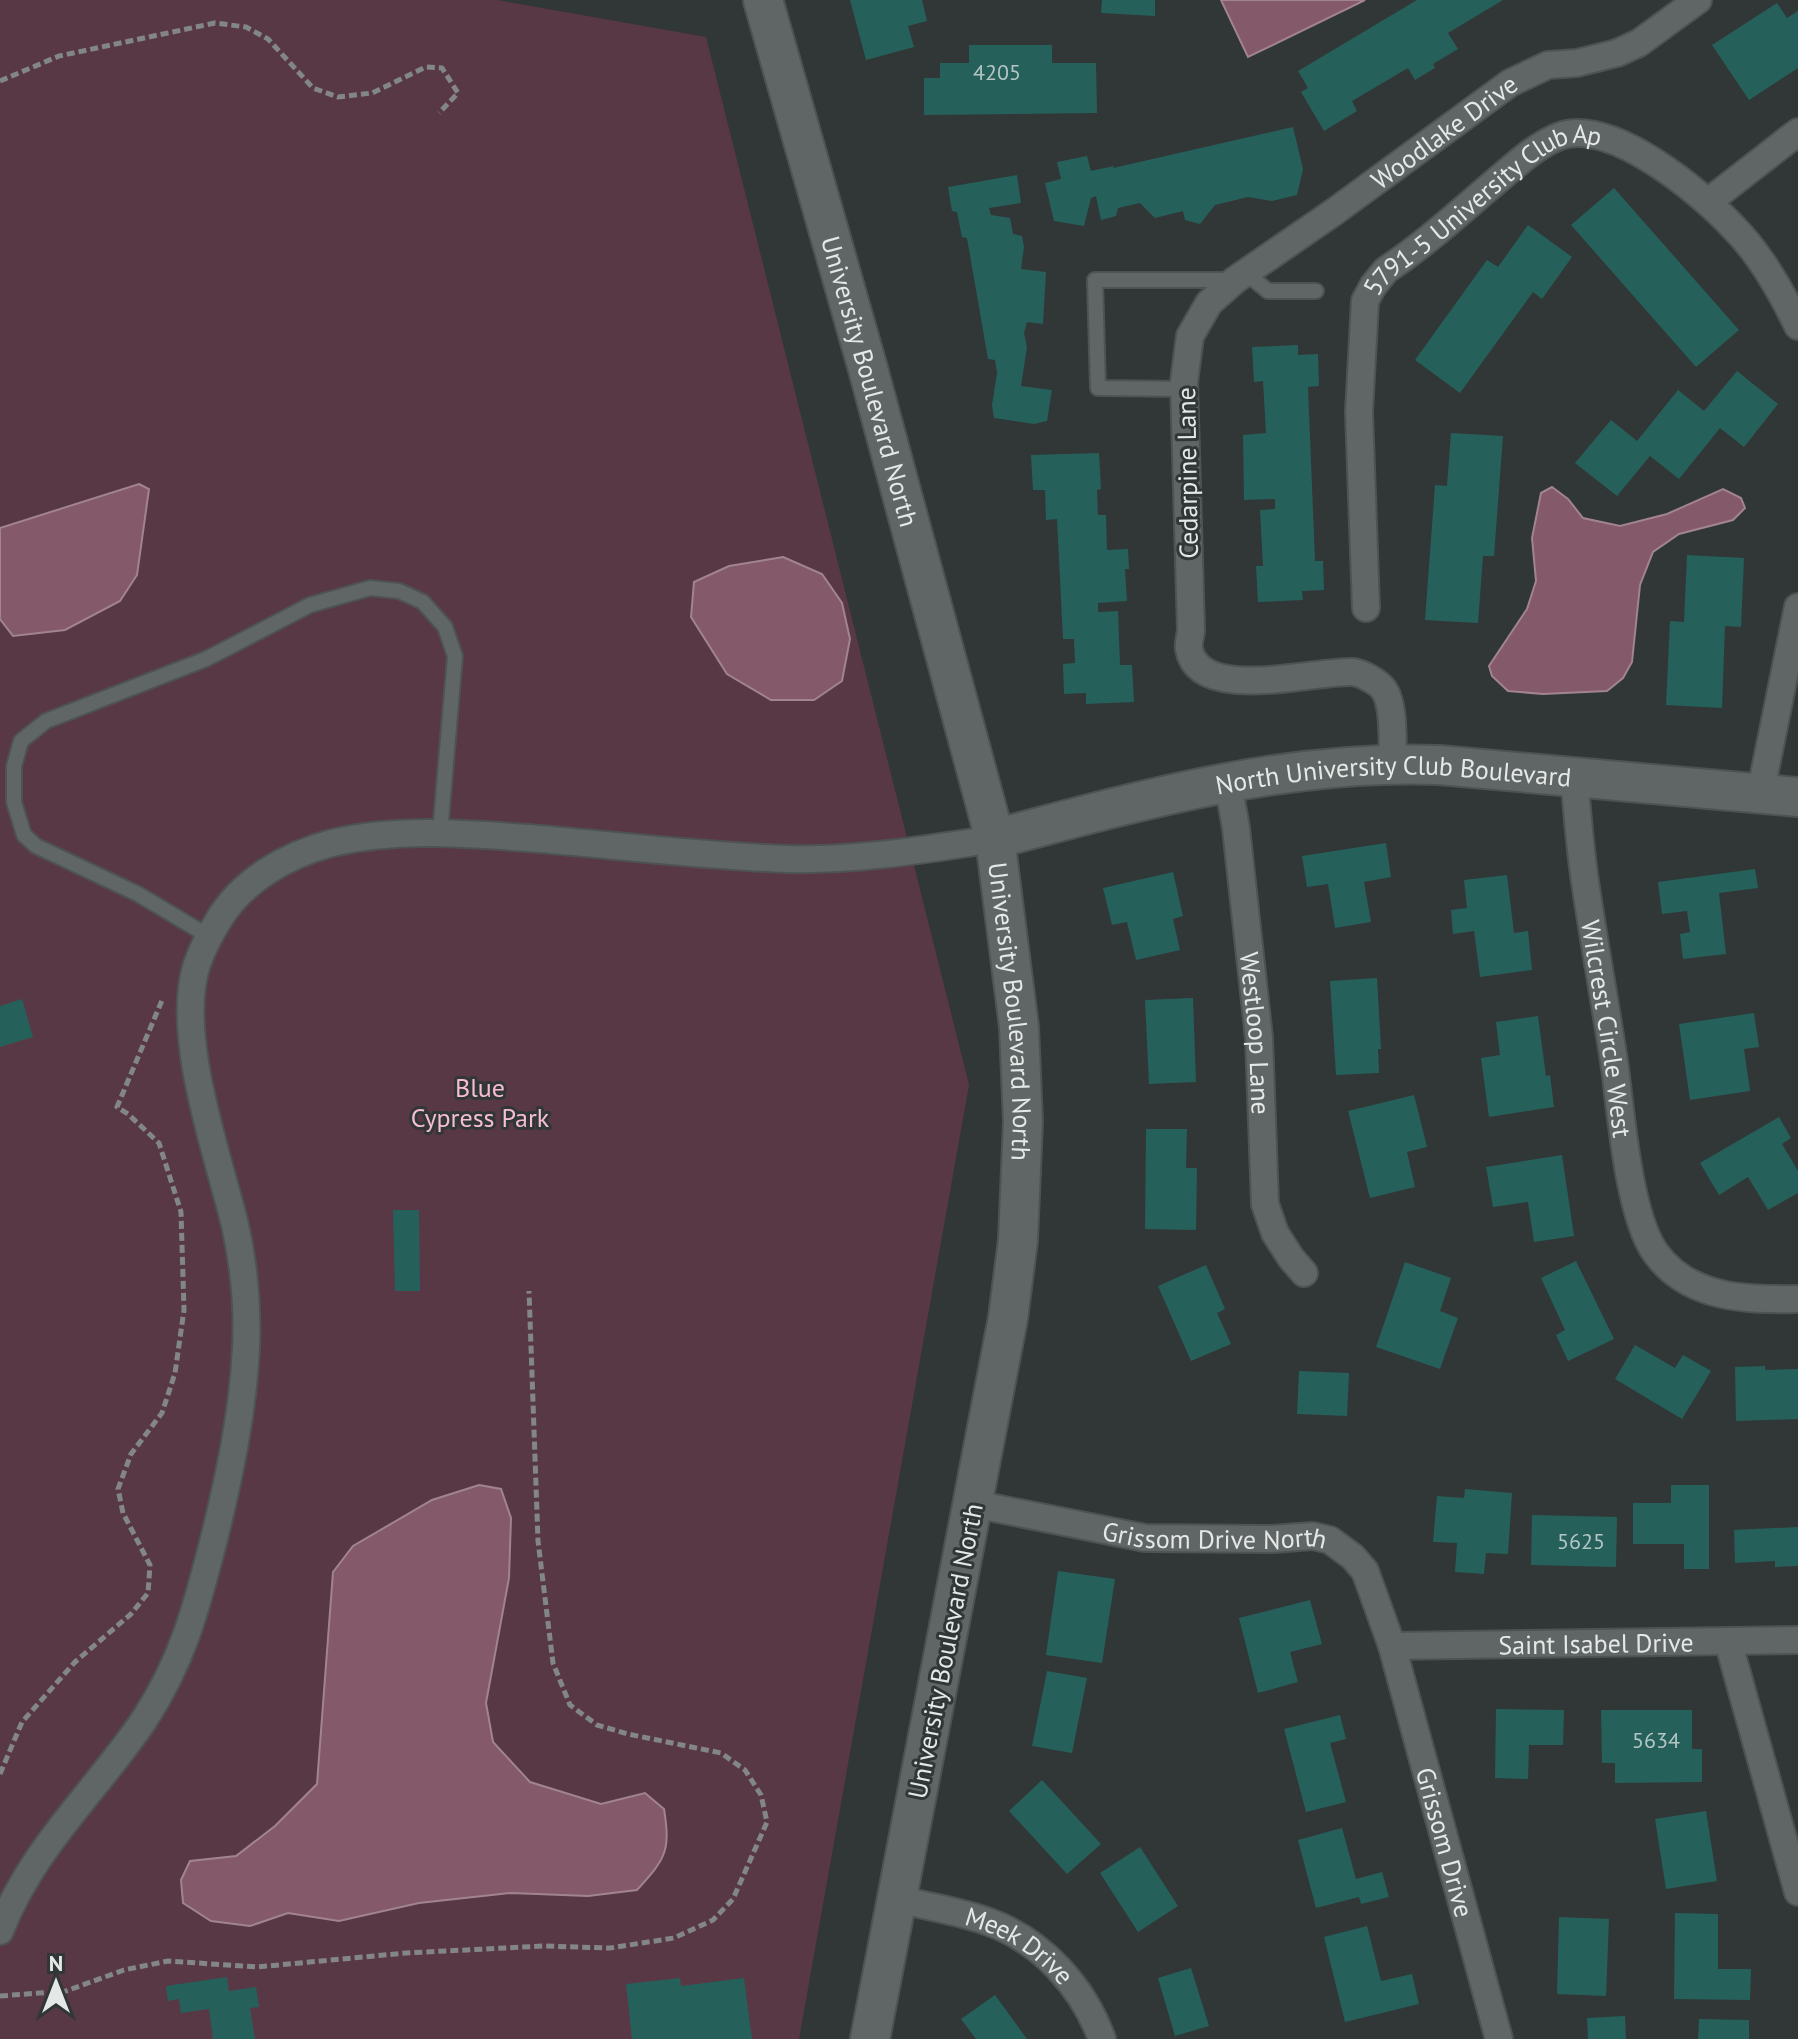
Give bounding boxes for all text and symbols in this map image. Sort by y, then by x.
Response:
house number: 4205 [973,58,1021,86]
street label: Woodlake Drive [1364,67,1524,196]
street label: 5791-5 University Club Ap [1355,116,1605,300]
street label: University Boulevard North [814,232,926,530]
street label: Cedarpine Lane [1169,387,1205,559]
street label: North University Club Boulevard [1213,748,1573,801]
street label: University Boulevard North [982,860,1040,1162]
street label: Wilcrest Circle West [1575,917,1640,1140]
street label: Westloop Lane [1233,950,1278,1115]
park label: Blue Cypress Park [411,1071,550,1134]
street label: University Boulevard North [900,1501,990,1801]
street label: Grissom Drive North [1100,1513,1330,1556]
house number: 5625 [1557,1527,1605,1555]
street label: Saint Isabel Drive [1498,1625,1694,1661]
house number: 5634 [1632,1726,1680,1754]
street label: Grissom Drive [1409,1764,1482,1921]
street label: Meek Drive [962,1899,1081,1991]
north arrow [16,1943,96,2023]
text: N [49,1949,63,1977]

